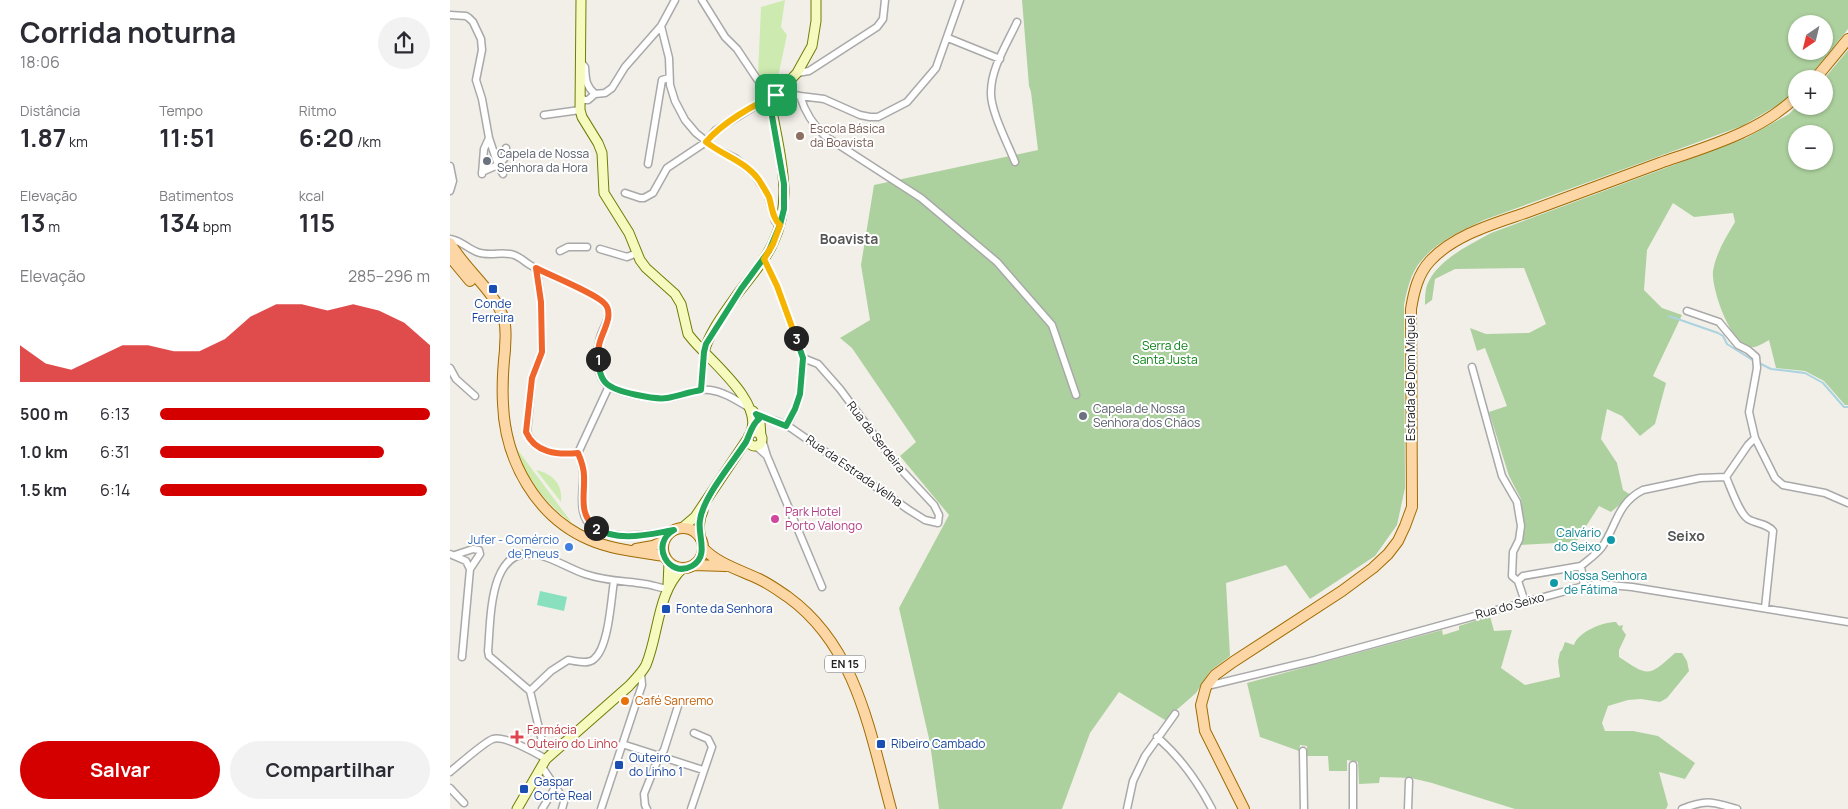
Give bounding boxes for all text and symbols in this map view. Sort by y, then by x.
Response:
text: Corrida noturna [20,13,236,51]
north arrow [1788,15,1832,60]
map controls [1788,15,1833,170]
button: share [378,17,430,69]
text: 18:06 [20,51,60,73]
button: + [1788,70,1833,115]
pin [755,74,797,116]
icon: arrive [762,81,790,109]
text: Distância [20,101,80,120]
text: Tempo [159,101,203,120]
text: Ritmo [299,101,336,120]
text: 1.87 [20,120,66,155]
text: 11:51 [159,120,215,155]
text: 6:20 [299,120,354,155]
place label: Escola Básica da Boavista [810,120,885,151]
button: − [1788,125,1833,170]
marker: Escola Básica da Boavista [794,130,806,142]
text: km [66,132,88,151]
text: /km [354,132,381,151]
place label: Capela de Nossa Senhora da Hora [497,145,589,176]
marker: Capela de Nossa Senhora da Hora [481,155,493,167]
text: Elevação [20,186,77,205]
text: Batimentos [159,186,234,205]
text: kcal [299,186,324,205]
text: 13 [20,205,46,240]
text: 134 [159,205,200,240]
text: 115 [299,205,335,240]
text: m [46,217,60,236]
text: bpm [200,217,231,236]
district label: Boavista [820,229,878,248]
text: Elevação [20,265,86,287]
text: 285–296 m [348,265,430,287]
marker: Conde Ferreira [487,283,499,295]
place label: Conde Ferreira [472,295,514,326]
street label: Estrada de Dom Miguel [1402,315,1419,441]
pin: 3 [784,326,808,350]
text: 3 [792,329,801,348]
park label: Serra de Santa Justa [1132,337,1198,368]
pin: 1 [586,346,610,372]
text: 1 [595,350,602,369]
street label: Rua da Serdeira [843,397,910,476]
place label: Capela de Nossa Senhora dos Chãos [1093,400,1200,431]
text: 500 m [20,403,68,425]
text: 6:13 [100,403,130,425]
marker: Capela de Nossa Senhora dos Chãos [1077,410,1089,422]
street label: Rua da Estrada Velha [802,431,906,511]
text: 1.0 km [20,441,68,463]
text: 6:31 [100,441,130,463]
text: 1.5 km [20,479,67,501]
text: 6:14 [100,479,130,501]
place label: Park Hotel Porto Valongo [785,503,862,534]
marker: Park Hotel Porto Valongo [769,513,781,525]
pin: 2 [584,516,608,540]
text: 2 [592,519,601,538]
place label: Calvário do Seixo [1554,524,1601,555]
district label: Seixo [1667,526,1705,545]
place label: Jufer - Comércio de Pneus [468,531,559,562]
marker: Calvário do Seixo [1605,534,1617,546]
marker: Jufer - Comércio de Pneus [563,541,575,553]
place label: Nossa Senhora de Fátima [1564,567,1647,598]
marker: Nossa Senhora de Fátima [1548,577,1560,589]
street label: Rua do Seixo [1473,588,1546,623]
place label: Fonte da Senhora [676,600,773,617]
marker: Fonte da Senhora [660,603,672,615]
road number: EN 15 [825,656,865,672]
place label: Café Sanremo [635,692,713,709]
marker: Café Sanremo [619,695,631,707]
place label: Farmácia Outeiro do Linho [527,721,618,752]
marker: Farmácia Outeiro do Linho [511,731,523,743]
place label: Ribeiro Cambado [891,735,985,752]
marker: Ribeiro Cambado [875,738,887,750]
button: Salvar [20,741,220,799]
button: Compartilhar [230,741,430,799]
place label: Outeiro do Linho 1 [629,749,683,780]
marker: Outeiro do Linho 1 [613,759,625,771]
place label: Gaspar Corte Real [534,773,592,804]
marker: Gaspar Corte Real [518,783,530,795]

